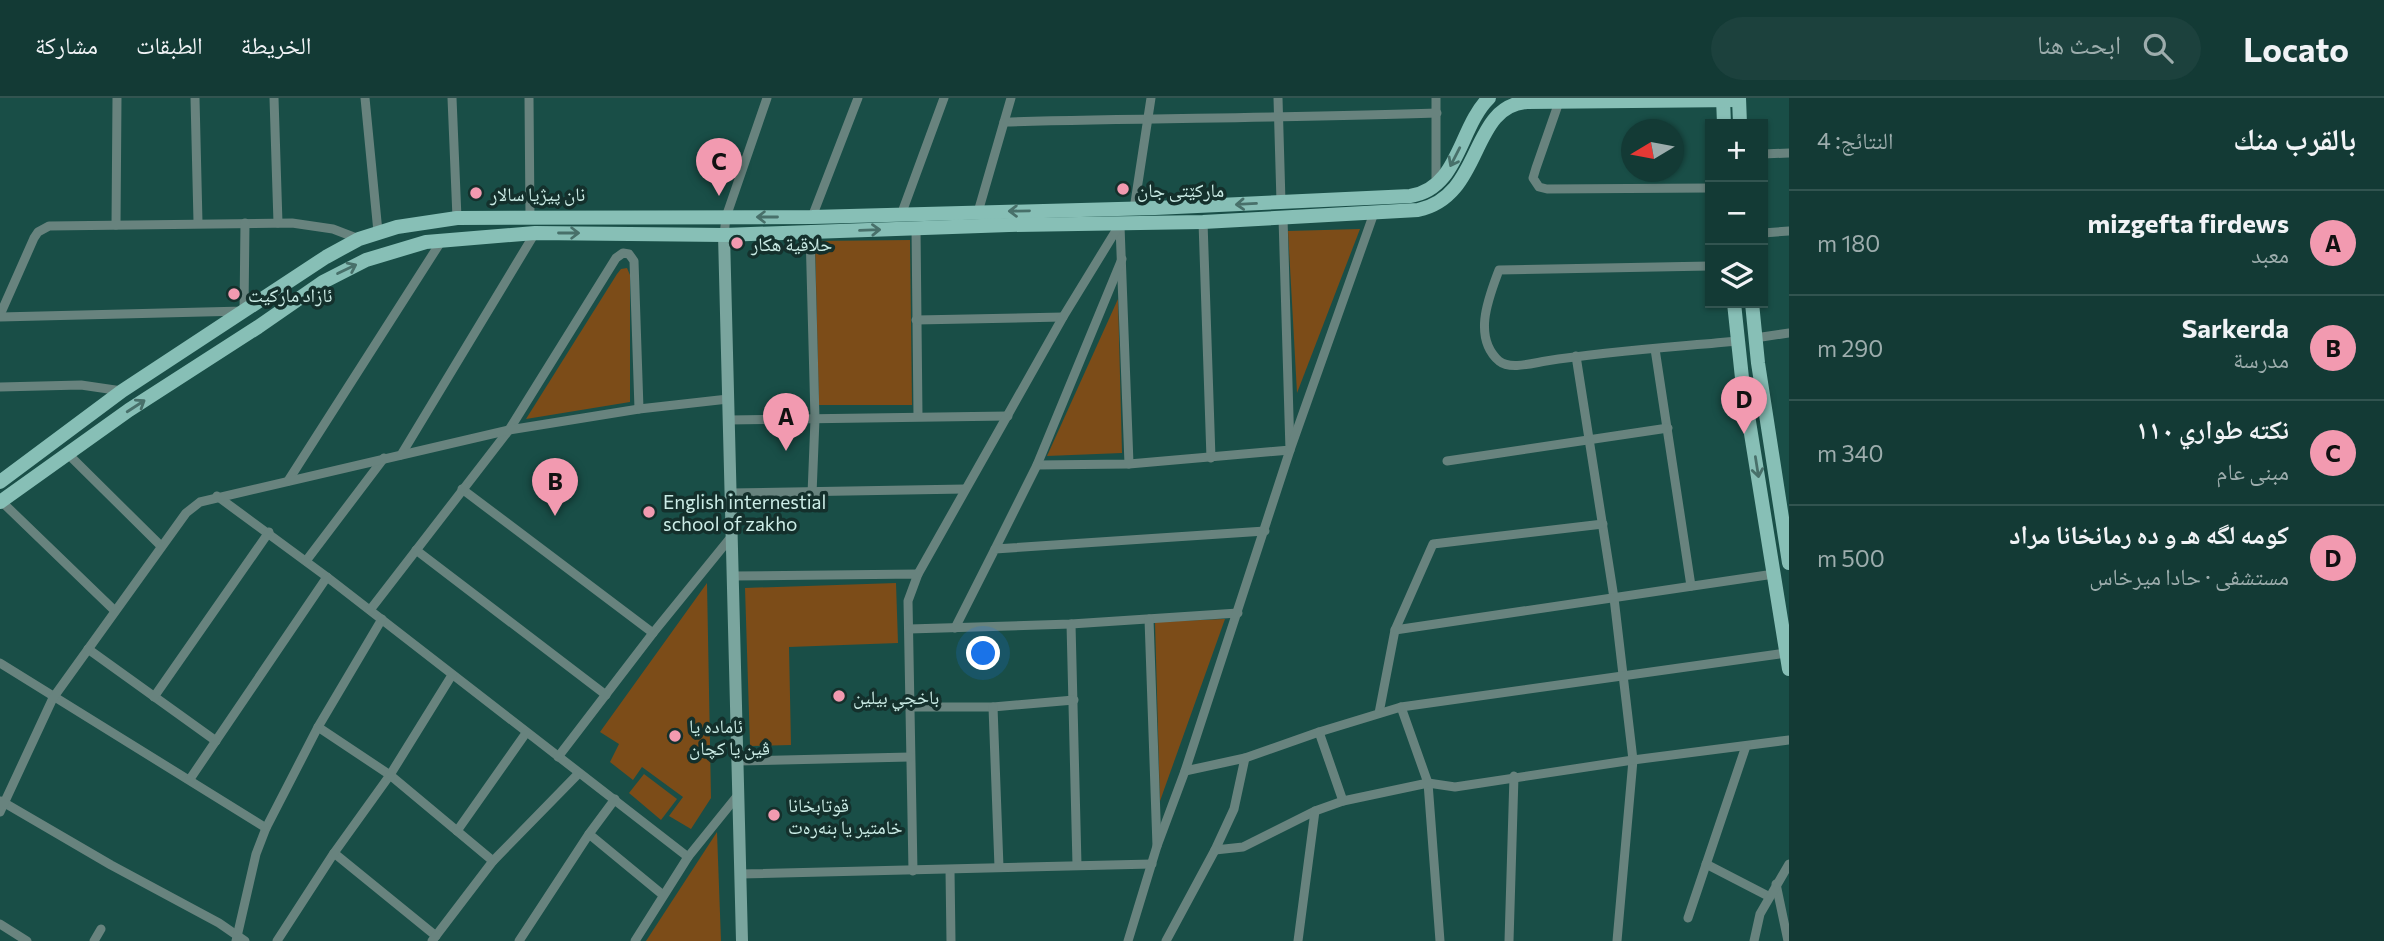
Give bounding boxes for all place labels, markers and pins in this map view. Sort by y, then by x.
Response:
pin: C [696,138,742,196]
place label: مارکێتی جان [1137,178,1224,202]
marker: مارکێتی جان [1115,181,1131,197]
place label: نان پيژيا سالار [489,182,585,206]
marker: نان پيژيا سالار [468,185,484,201]
place label: حلاقية هكار [750,232,832,256]
marker: حلاقية هكار [729,235,745,251]
place label: ئازاد ماركيت [248,283,332,307]
marker: ئازاد ماركيت [226,286,242,302]
pin: D [1721,376,1767,434]
pin: A [763,393,809,451]
pin: B [532,458,578,516]
place label: English internestial school of zakho [663,490,826,535]
marker: English internestial school of zakho [641,504,657,520]
place label: باخجي بيلين [853,685,939,712]
marker: باخجي بيلين [831,688,847,704]
place label: ئاماده یا ڤین یا کچان [689,714,770,760]
marker: ئاماده یا ڤین یا کچان [667,728,683,744]
place label: قوتابخانا خامتیر یا بنەرەت [788,793,903,839]
marker: قوتابخانا خامتیر یا بنەرەت [766,807,782,823]

